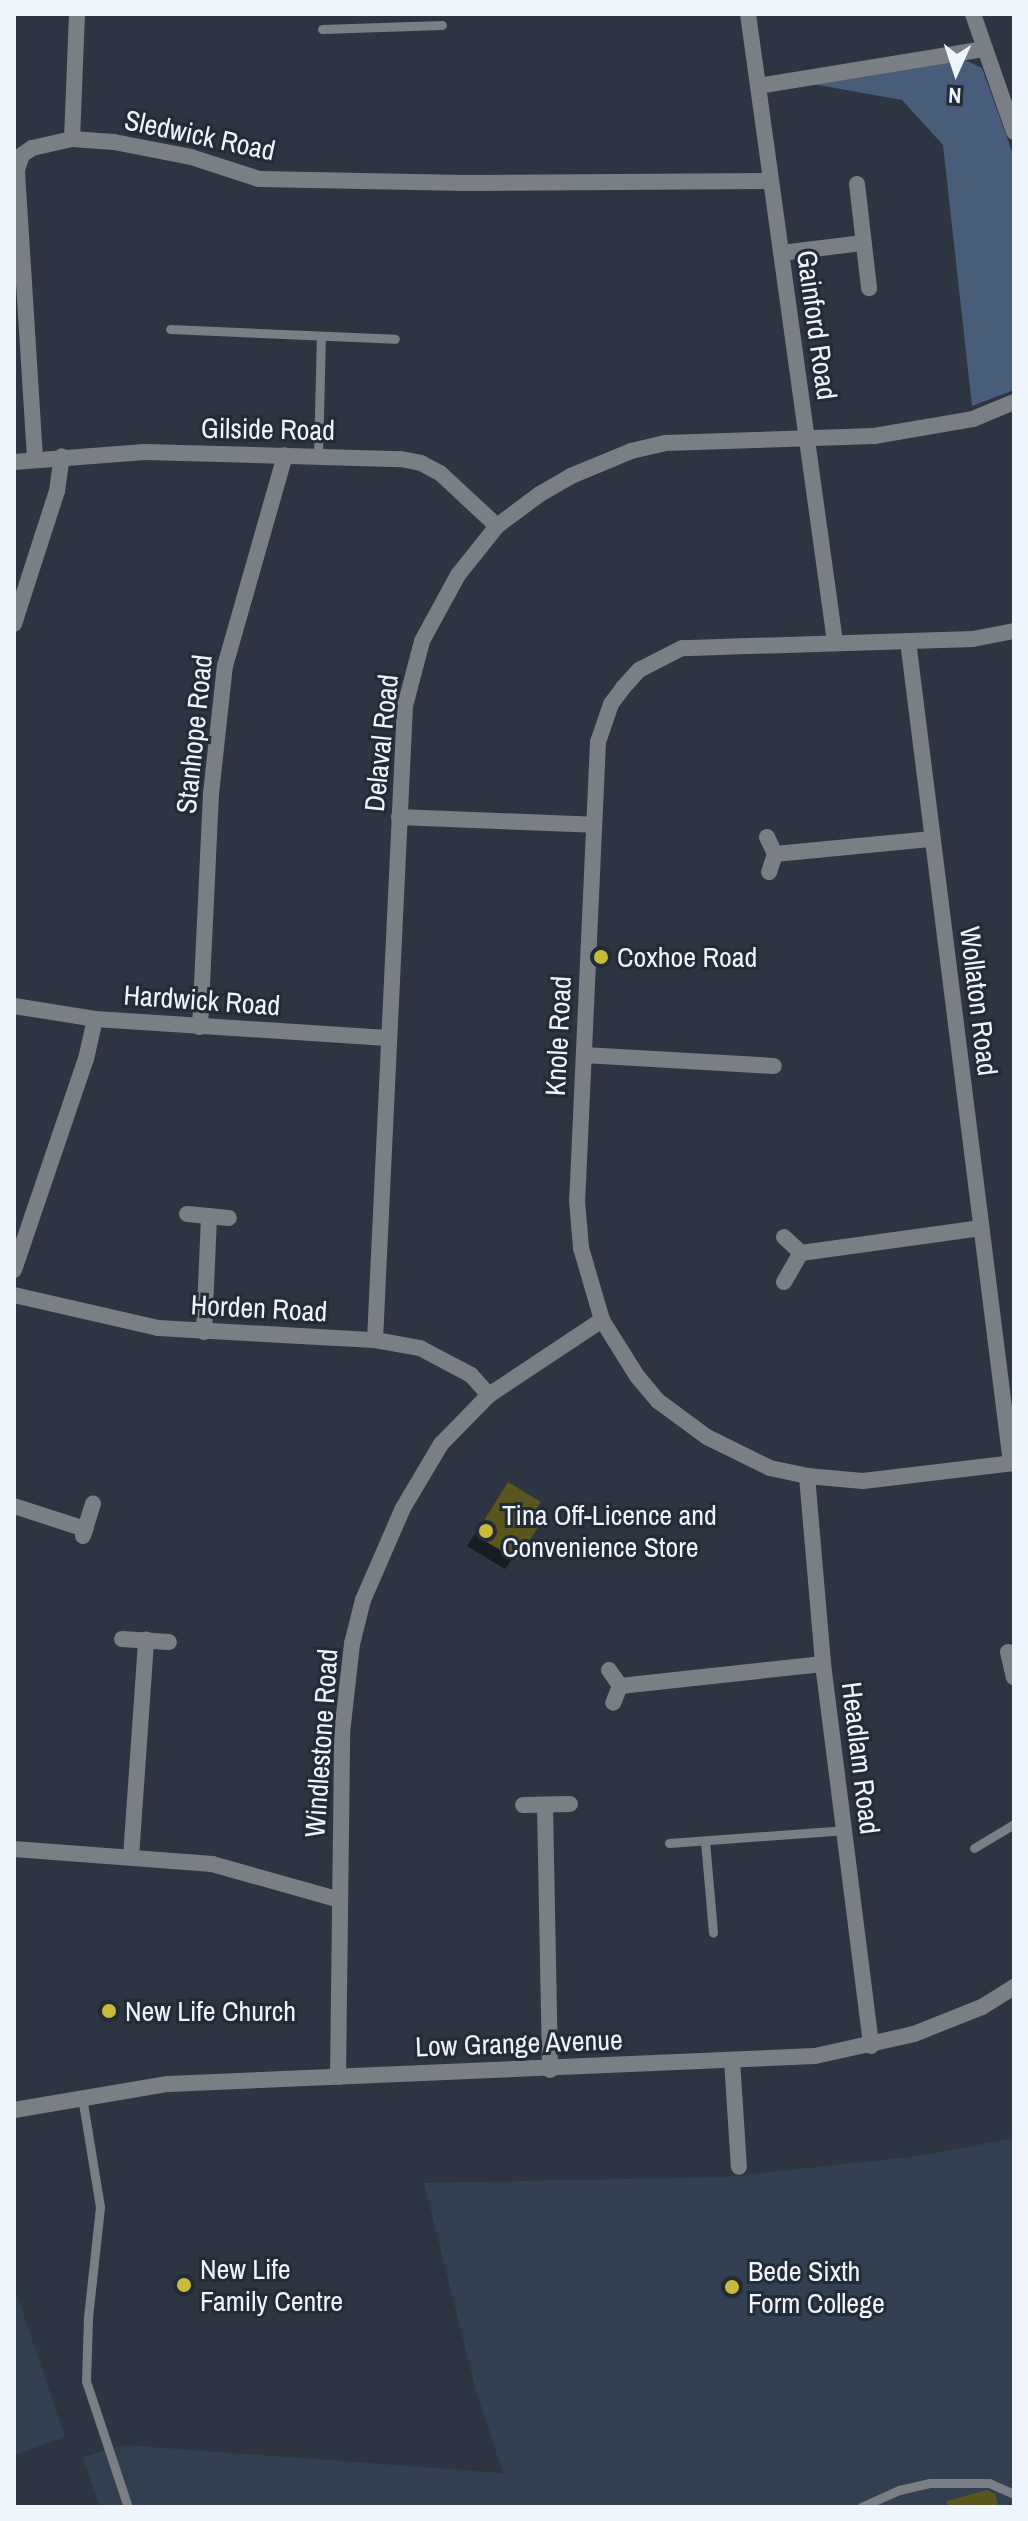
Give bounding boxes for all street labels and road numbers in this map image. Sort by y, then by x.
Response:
street label: Sledwick Road [122,103,278,167]
street label: Gainford Road [790,248,844,402]
street label: Gilside Road [201,411,335,447]
street label: Stanhope Road [169,653,219,815]
street label: Delaval Road [357,673,405,813]
street label: Wollaton Road [953,924,1005,1078]
street label: Knole Road [538,975,578,1097]
street label: Hardwick Road [123,978,281,1022]
street label: Horden Road [190,1288,328,1328]
street label: Windlestone Road [298,1648,344,1838]
street label: Headlam Road [835,1680,887,1836]
street label: Low Grange Avenue [414,2023,624,2063]

